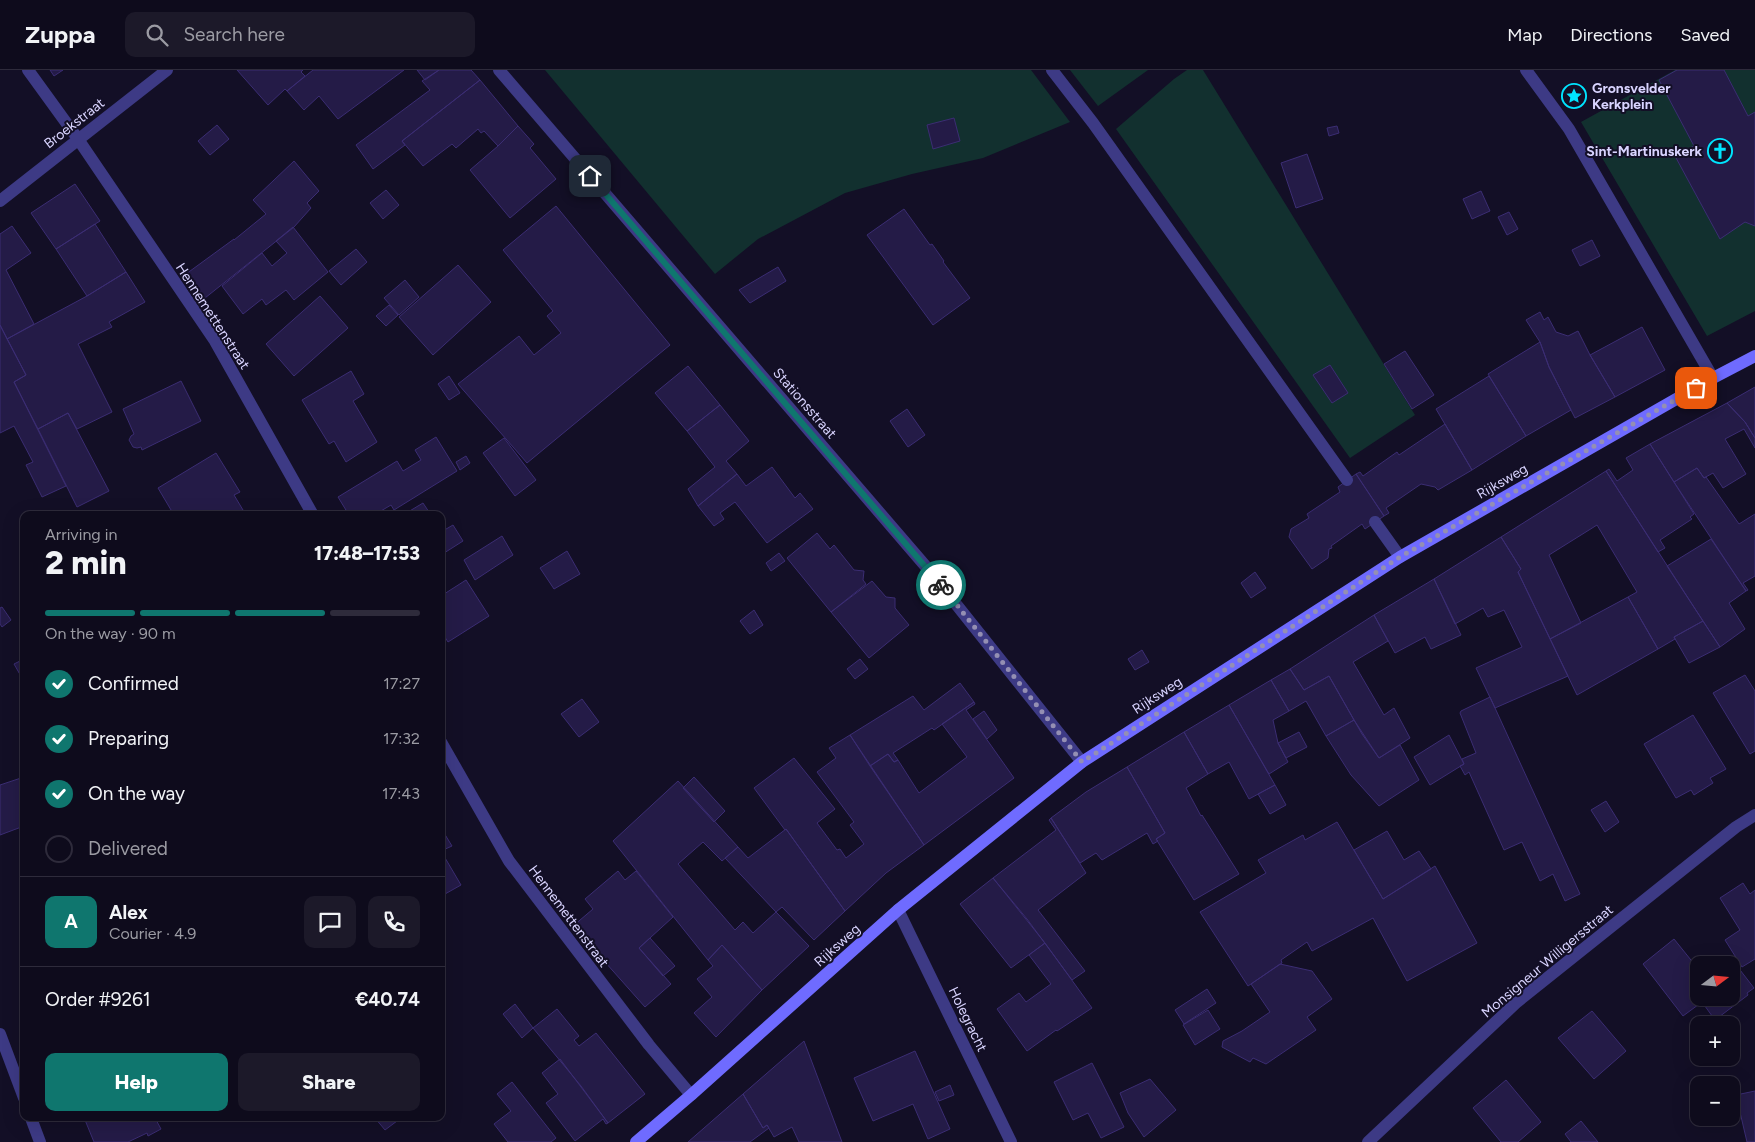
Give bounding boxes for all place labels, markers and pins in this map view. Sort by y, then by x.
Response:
place label: Gronsvelder Kerkplein [1592,80,1671,113]
place icon: Gronsvelder Kerkplein [1561,83,1587,109]
church icon: Sint-Martinuskerk [1707,138,1733,164]
place label: Sint-Martinuskerk [1586,143,1702,160]
pin [569,155,611,197]
pin [1675,367,1717,409]

